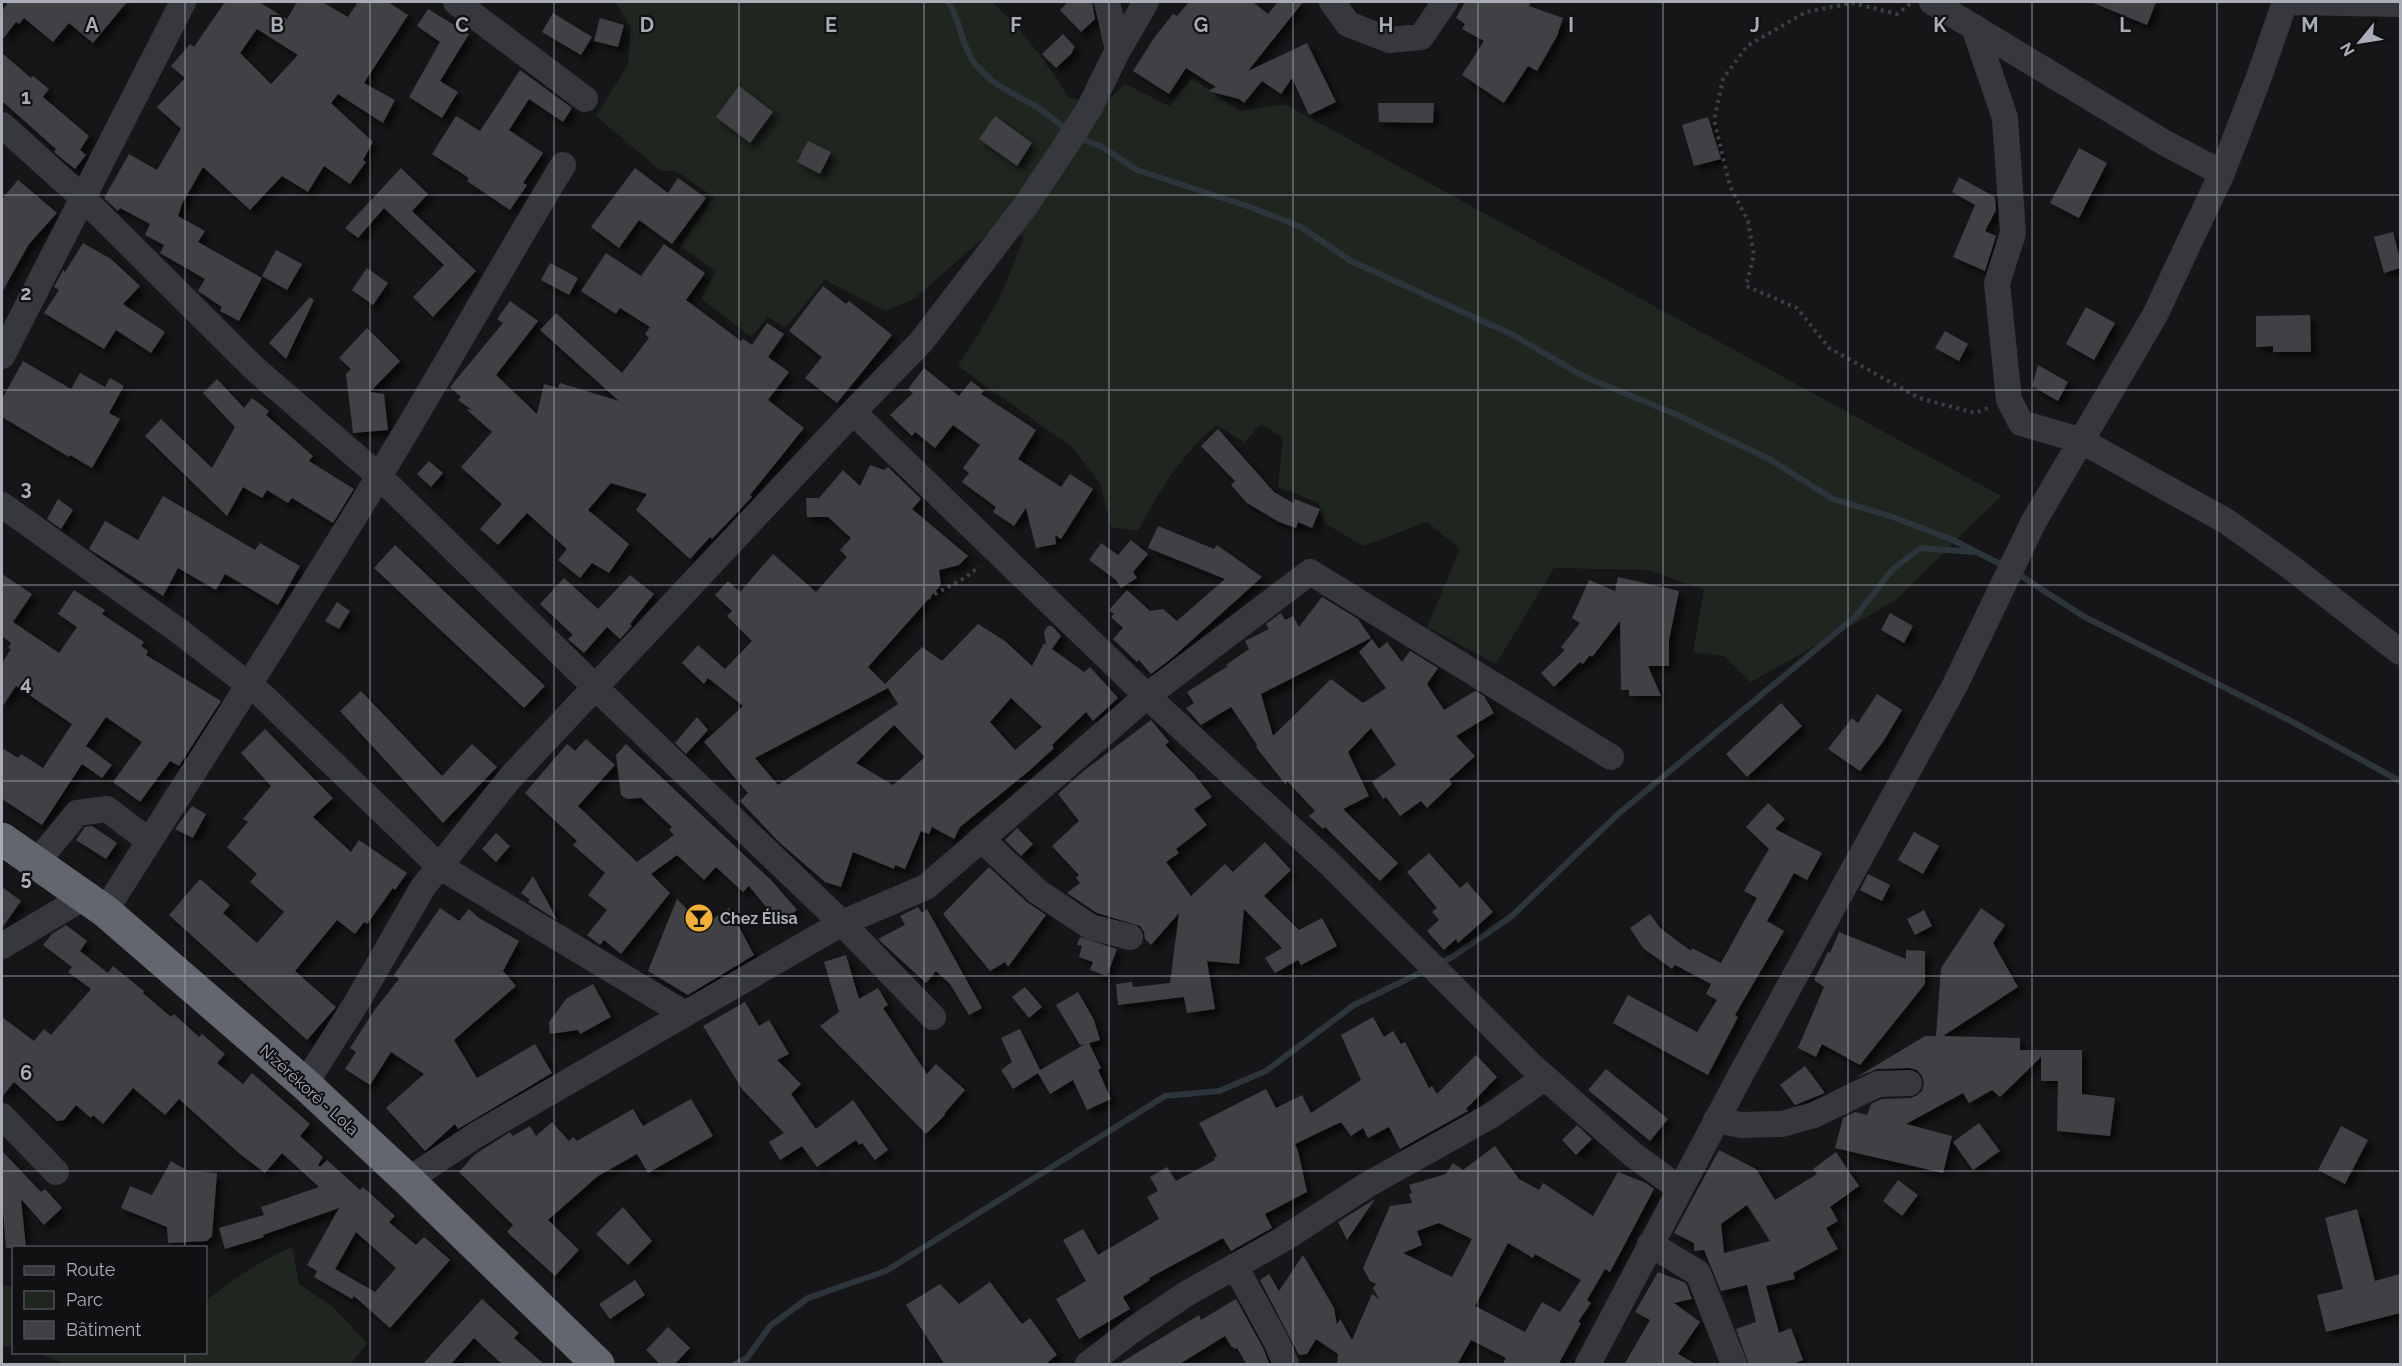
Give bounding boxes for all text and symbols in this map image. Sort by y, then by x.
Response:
north arrow [2330,12,2390,72]
text: A [85,13,99,37]
text: B [270,13,284,37]
text: C [455,13,469,37]
text: D [640,13,654,37]
text: E [825,13,837,37]
text: F [1010,13,1022,37]
text: G [1194,13,1208,37]
text: H [1379,13,1393,37]
text: I [1568,13,1574,37]
text: J [1750,13,1760,37]
text: K [1933,13,1947,37]
text: L [2119,13,2131,37]
text: M [2301,13,2319,37]
text: N [2336,39,2359,59]
text: 1 [21,85,31,109]
text: 2 [20,281,32,305]
text: 3 [20,476,32,500]
text: 4 [20,671,32,695]
text: 5 [20,866,32,890]
bar icon: Chez Élisa [683,902,715,934]
place label: Chez Élisa [720,908,798,928]
street label: N'zérékoré - Lola [256,1041,362,1139]
text: 6 [20,1061,32,1085]
legend [12,1246,207,1354]
text: Route [66,1259,116,1280]
text: Parc [66,1289,103,1310]
text: Bâtiment [66,1319,141,1340]

